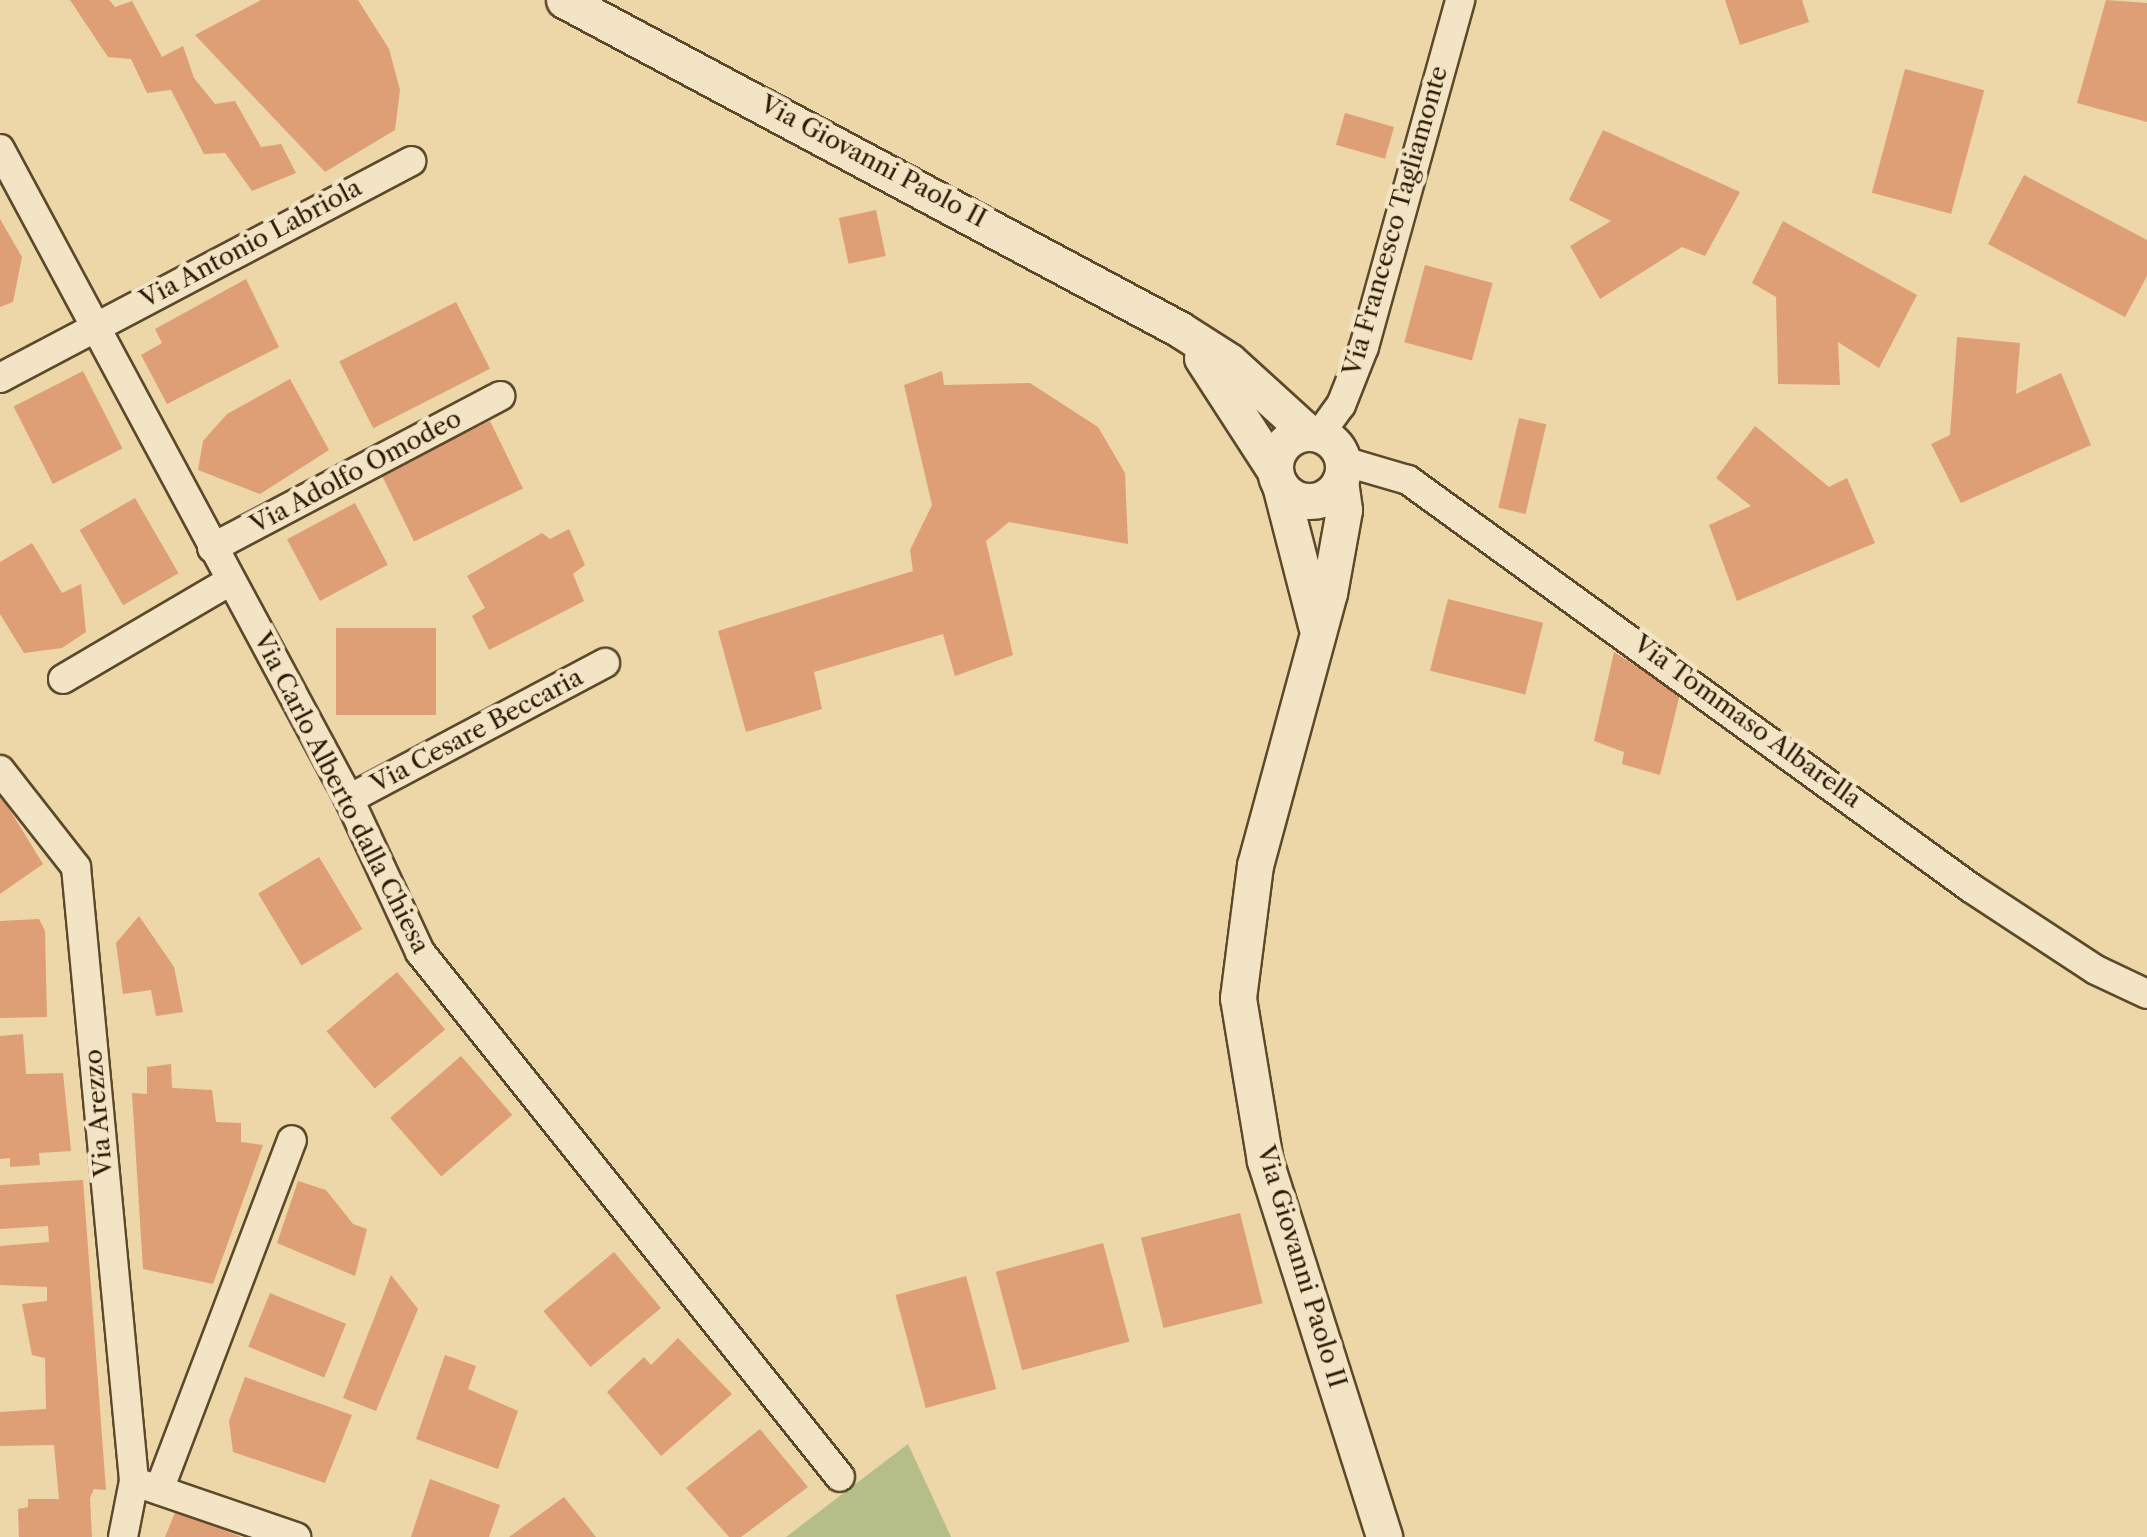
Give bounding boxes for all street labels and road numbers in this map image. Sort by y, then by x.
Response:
street label: Via Francesco Tagliamonte [1337,62,1455,380]
street label: Via Giovanni Paolo II [755,90,991,234]
street label: Via Antonio Labriola [135,173,367,315]
street label: Via Adolfo Omodeo [245,403,467,541]
street label: Via Carlo Alberto dalla Chiesa [246,627,436,959]
street label: Via Tommaso Albarella [1626,629,1868,815]
street label: Via Cesare Beccaria [366,662,588,800]
street label: Via Arezzo [78,1047,120,1179]
street label: Via Giovanni Paolo II [1250,1142,1352,1392]

